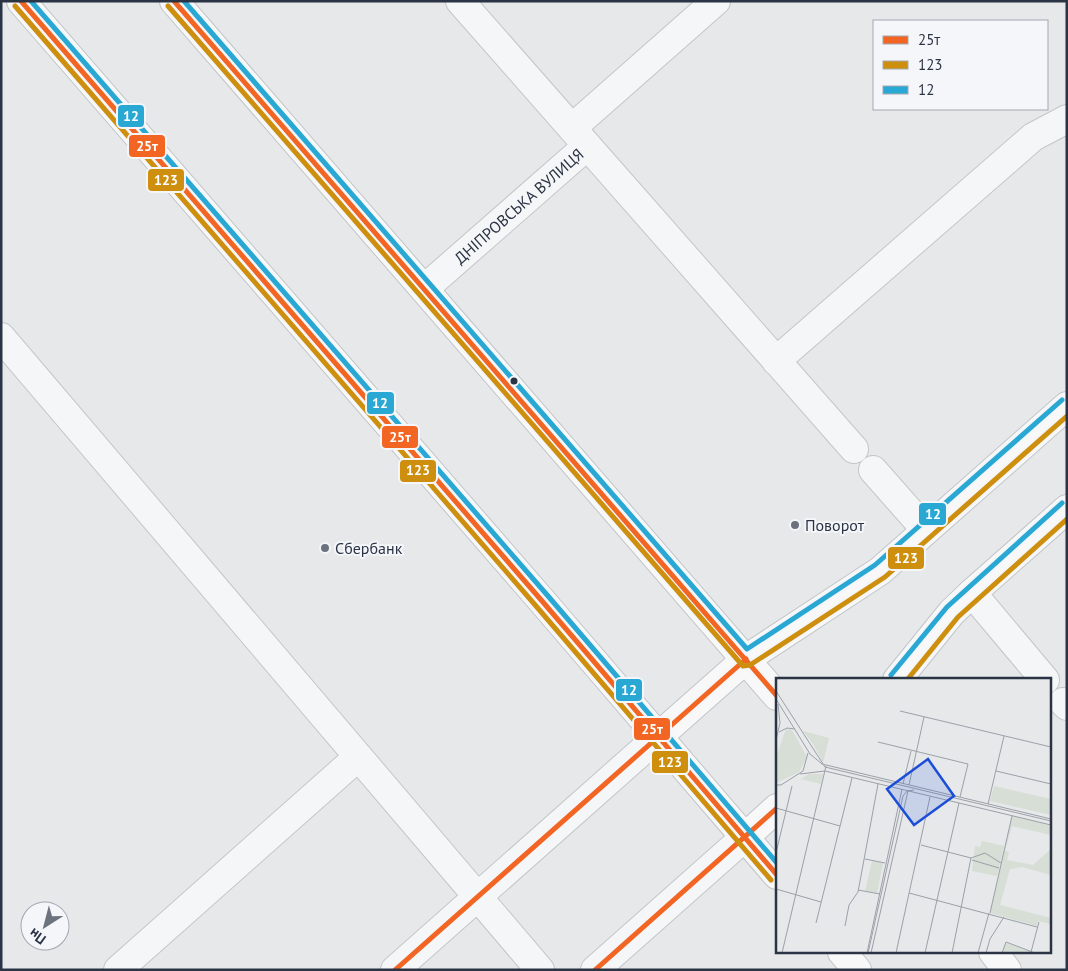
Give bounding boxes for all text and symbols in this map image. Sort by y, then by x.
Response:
legend [873,20,1048,110]
text: 25т [918,30,940,49]
text: 123 [918,55,943,74]
text: 12 [918,80,934,99]
line badge: 12 [117,104,145,128]
text: 12 [123,107,139,125]
line badge: 25т [128,134,166,158]
text: 25т [136,137,158,155]
street label: ДНІПРОВСЬКА ВУЛИЦЯ [450,144,587,268]
line badge: 123 [147,168,185,192]
text: 123 [154,171,178,189]
unlabelled marker [509,376,519,386]
line badge: 12 [366,391,395,415]
text: 12 [372,394,388,412]
line badge: 25т [381,425,419,449]
text: 25т [389,428,411,446]
line badge: 123 [399,459,437,483]
text: 123 [406,461,430,479]
line badge: 12 [918,502,947,526]
text: 12 [925,505,941,523]
place label: Поворот [805,515,865,535]
marker: Поворот [789,519,801,531]
place label: Сбербанк [335,538,403,558]
marker: Сбербанк [319,542,331,554]
line badge: 123 [887,546,925,570]
text: 123 [894,549,918,567]
line badge: 12 [615,678,643,702]
inset map [776,678,1050,954]
text: 12 [621,681,637,699]
line badge: 25т [633,717,671,741]
text: 25т [641,720,663,738]
line badge: 123 [651,750,689,774]
text: 123 [658,753,682,771]
north arrow [20,901,70,951]
text: Пн [25,924,49,949]

